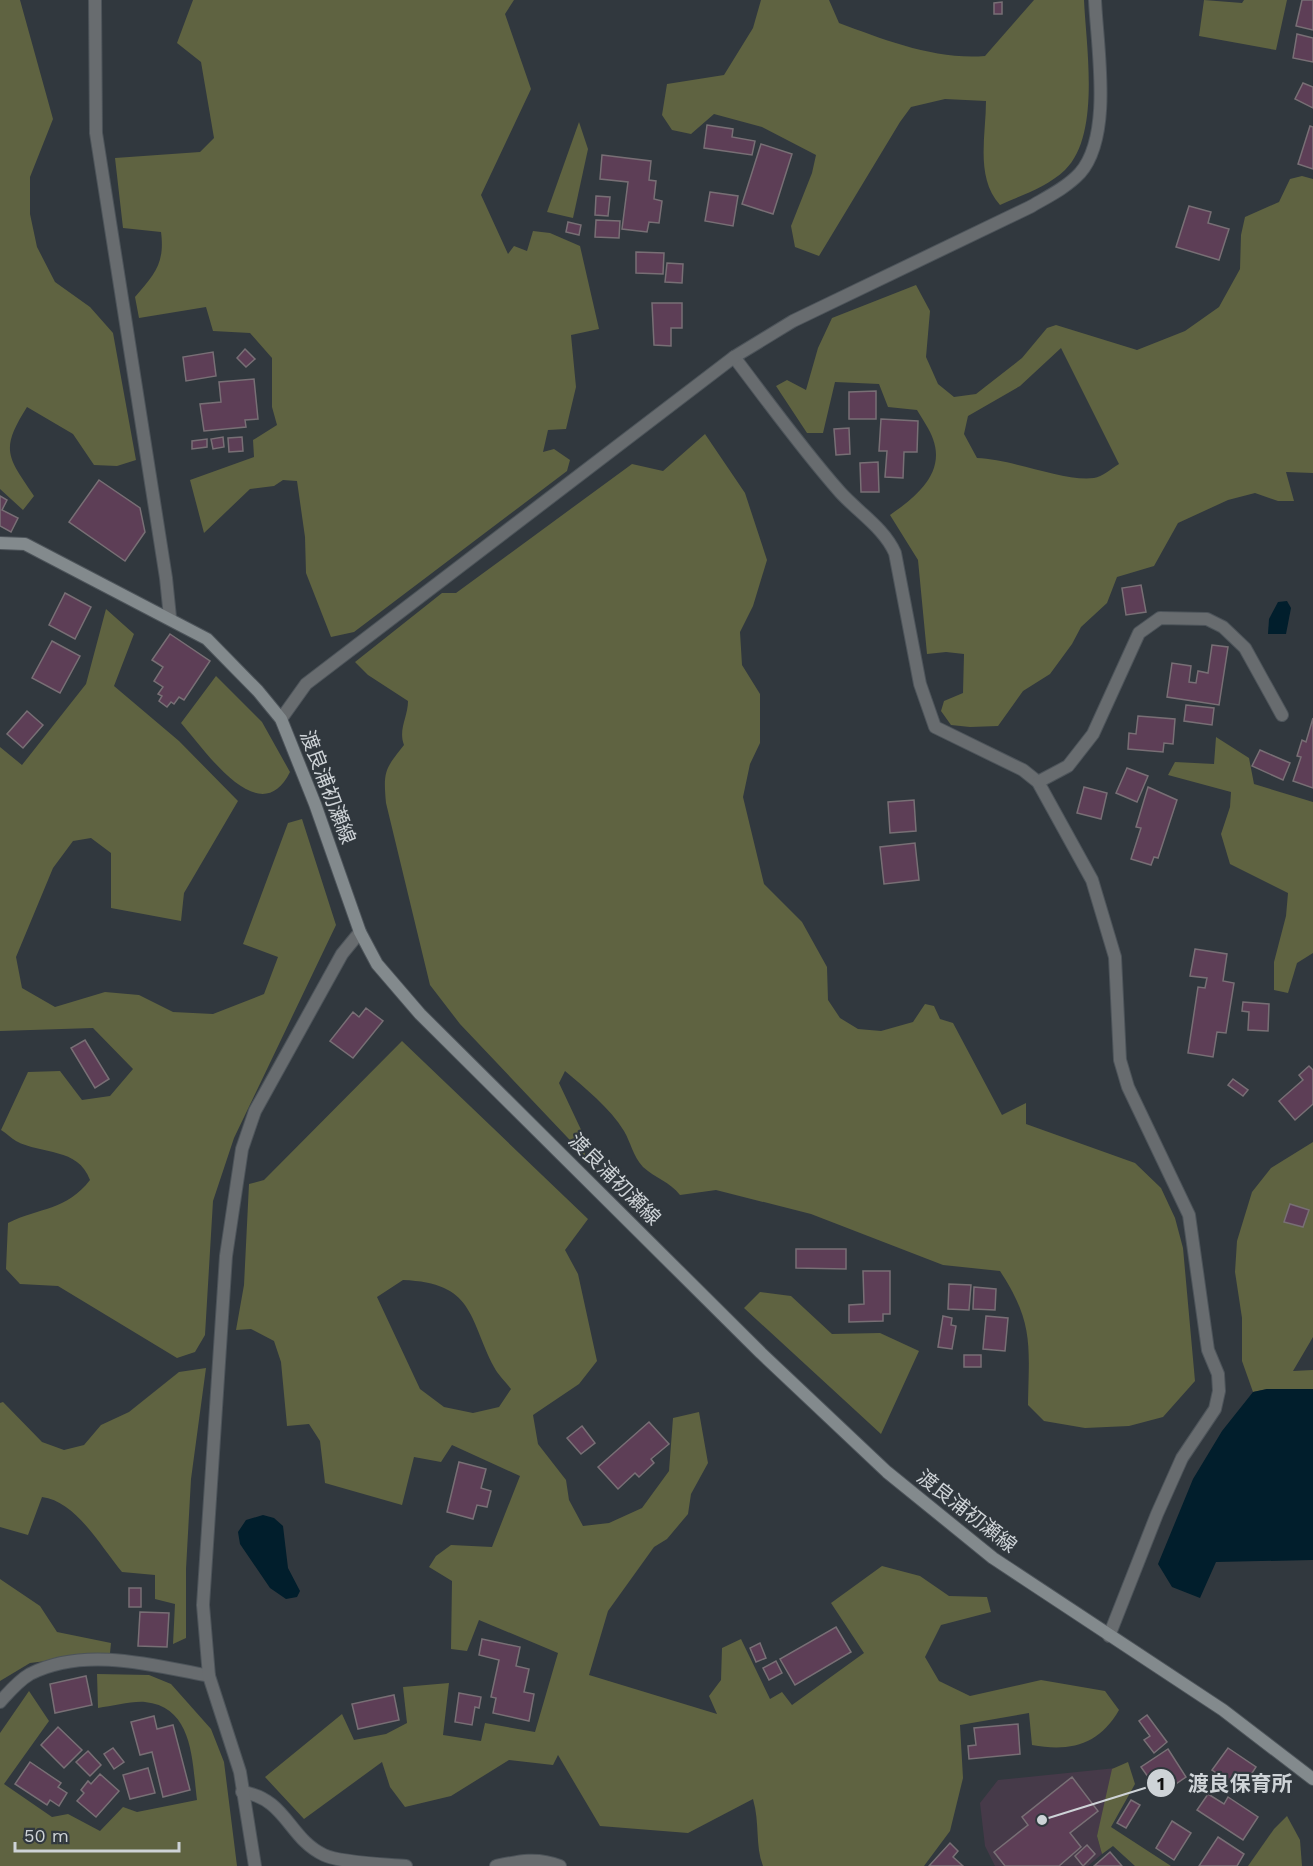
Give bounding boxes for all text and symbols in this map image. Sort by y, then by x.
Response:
street label: 渡良浦初瀬線 [295,727,361,847]
street label: 渡良浦初瀬線 [564,1128,666,1230]
street label: 渡良浦初瀬線 [912,1465,1022,1557]
callout: 渡良保育所 [1146,1764,1305,1803]
text: 渡良保育所 [1188,1771,1293,1796]
text: 1 [1157,1773,1165,1794]
scale bar [15,1815,178,1853]
text: 50 m [24,1825,69,1846]

